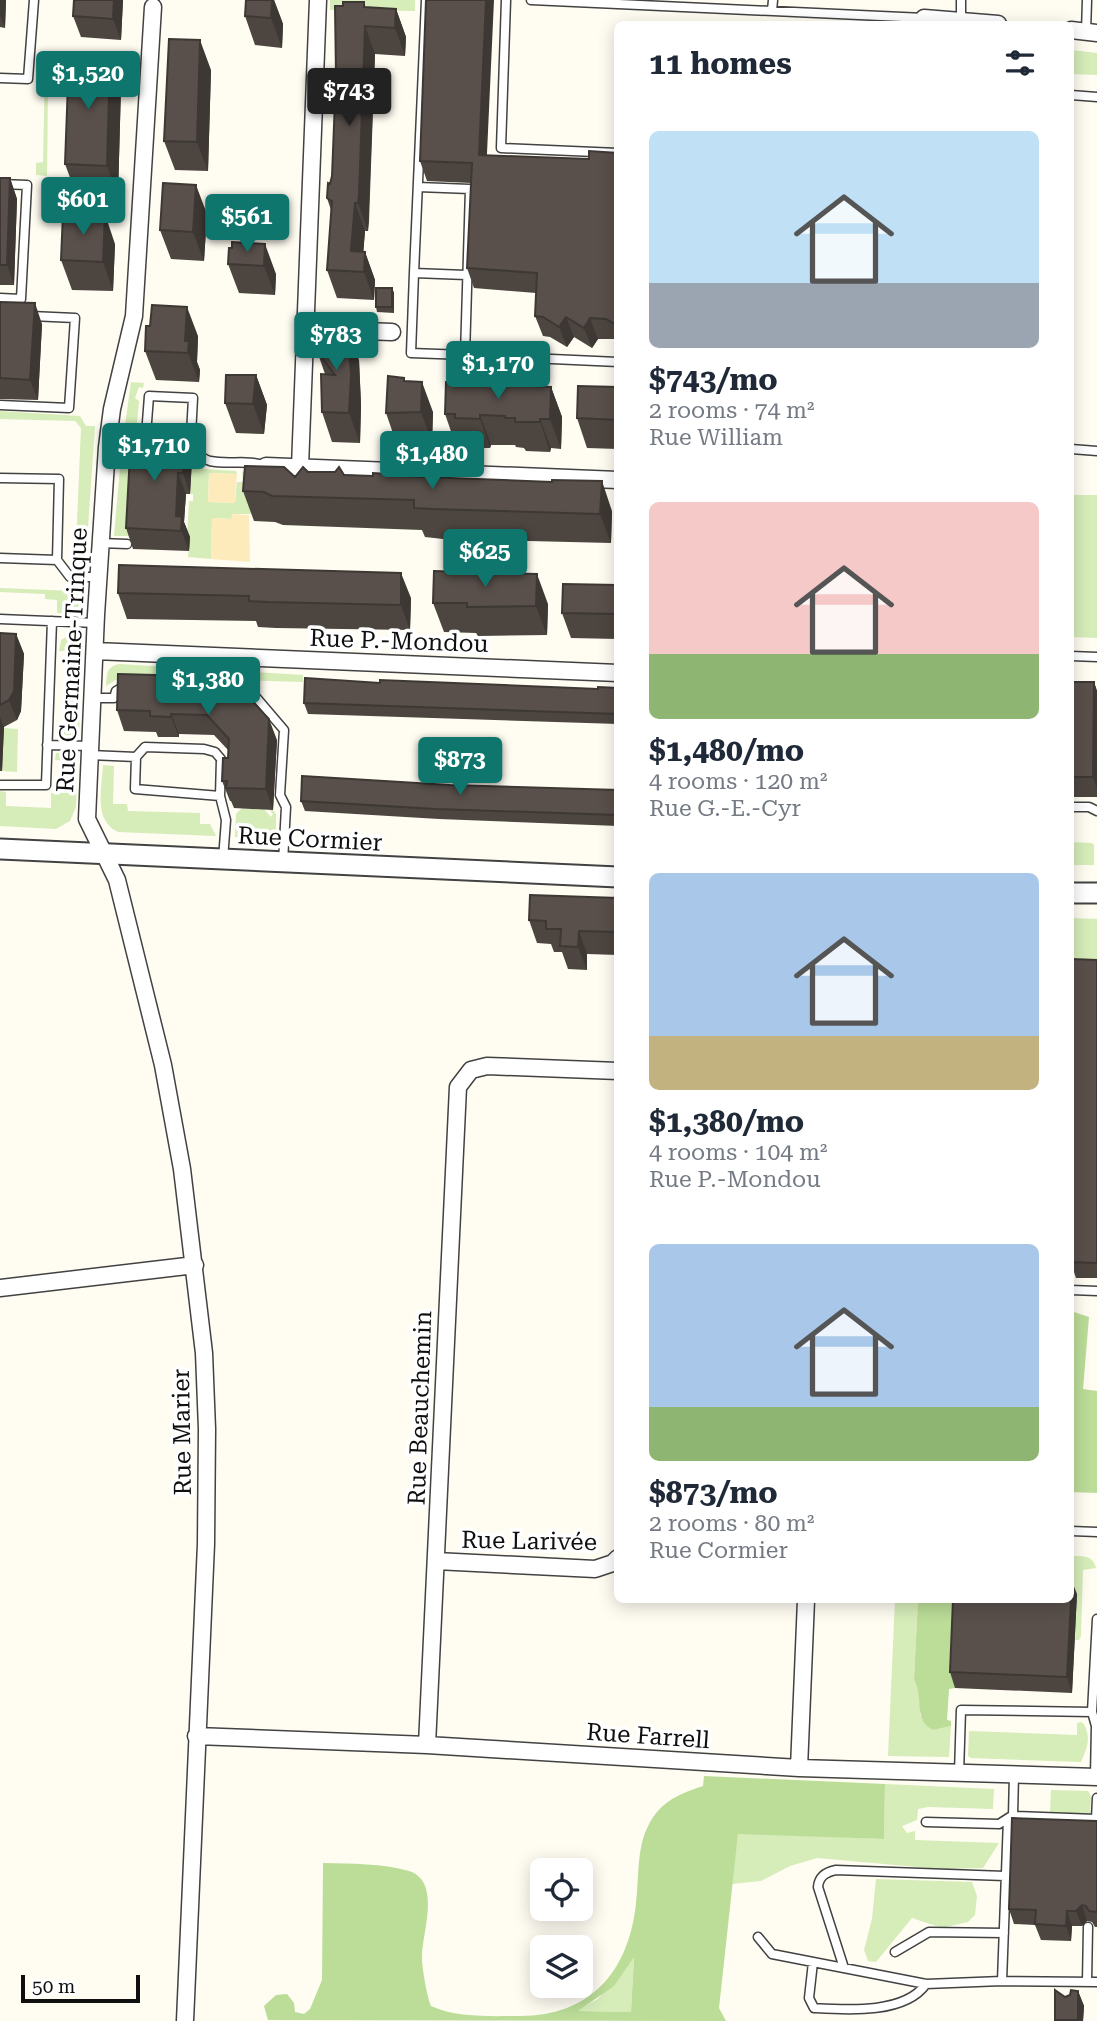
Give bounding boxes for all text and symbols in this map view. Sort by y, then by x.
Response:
icon: filters [1001,44,1039,82]
text: 11 homes [649,46,792,81]
pin: $1,520 [31,52,145,111]
text: $1,520 [52,60,124,87]
pin: $743 [308,68,390,128]
text: $743 [323,77,375,104]
icon: home [781,176,907,302]
pin: $601 [42,177,124,237]
text: $601 [57,186,109,213]
pin: $561 [206,194,288,254]
text: $561 [221,203,273,230]
pin: $783 [295,312,377,372]
text: $783 [310,321,362,348]
pin: $1,170 [441,342,555,401]
text: $1,170 [462,350,534,377]
text: $743/mo [649,362,778,397]
text: 2 rooms · 74 m² [649,397,815,424]
pin: $1,710 [97,424,211,483]
text: Rue William [649,424,783,451]
text: $1,710 [118,432,190,459]
pin: $1,480 [375,432,489,491]
text: $1,480 [396,440,468,467]
street label: Rue Germaine-Trinque [51,527,93,793]
pin: $625 [444,530,526,589]
text: $625 [459,538,511,565]
icon: home [781,547,907,673]
street label: Rue P.-Mondou [309,624,489,658]
pin: $1,380 [151,658,265,717]
text: $1,380 [172,666,244,693]
text: $1,480/mo [649,733,804,768]
pin: $873 [419,738,501,797]
text: $873 [434,746,486,773]
text: 4 rooms · 120 m² [649,768,827,795]
text: Rue G.-E.-Cyr [649,795,801,822]
street label: Rue Cormier [237,821,383,857]
icon: home [781,918,907,1044]
text: $1,380/mo [649,1104,804,1139]
text: 4 rooms · 104 m² [649,1139,827,1166]
text: Rue P.-Mondou [649,1166,821,1193]
icon: home [781,1289,907,1415]
street label: Rue Beauchemin [403,1310,437,1506]
street label: Rue Marier [167,1368,197,1496]
text: $873/mo [649,1475,778,1510]
text: 2 rooms · 80 m² [649,1510,815,1537]
street label: Rue Larivée [461,1526,597,1556]
text: Rue Cormier [649,1537,788,1564]
street label: Rue Farrell [585,1718,711,1754]
map controls [530,1858,593,1998]
button: locate [530,1858,593,1921]
button: layers [530,1935,593,1998]
scale bar [21,1972,140,2004]
text: 50 m [32,1975,75,1998]

